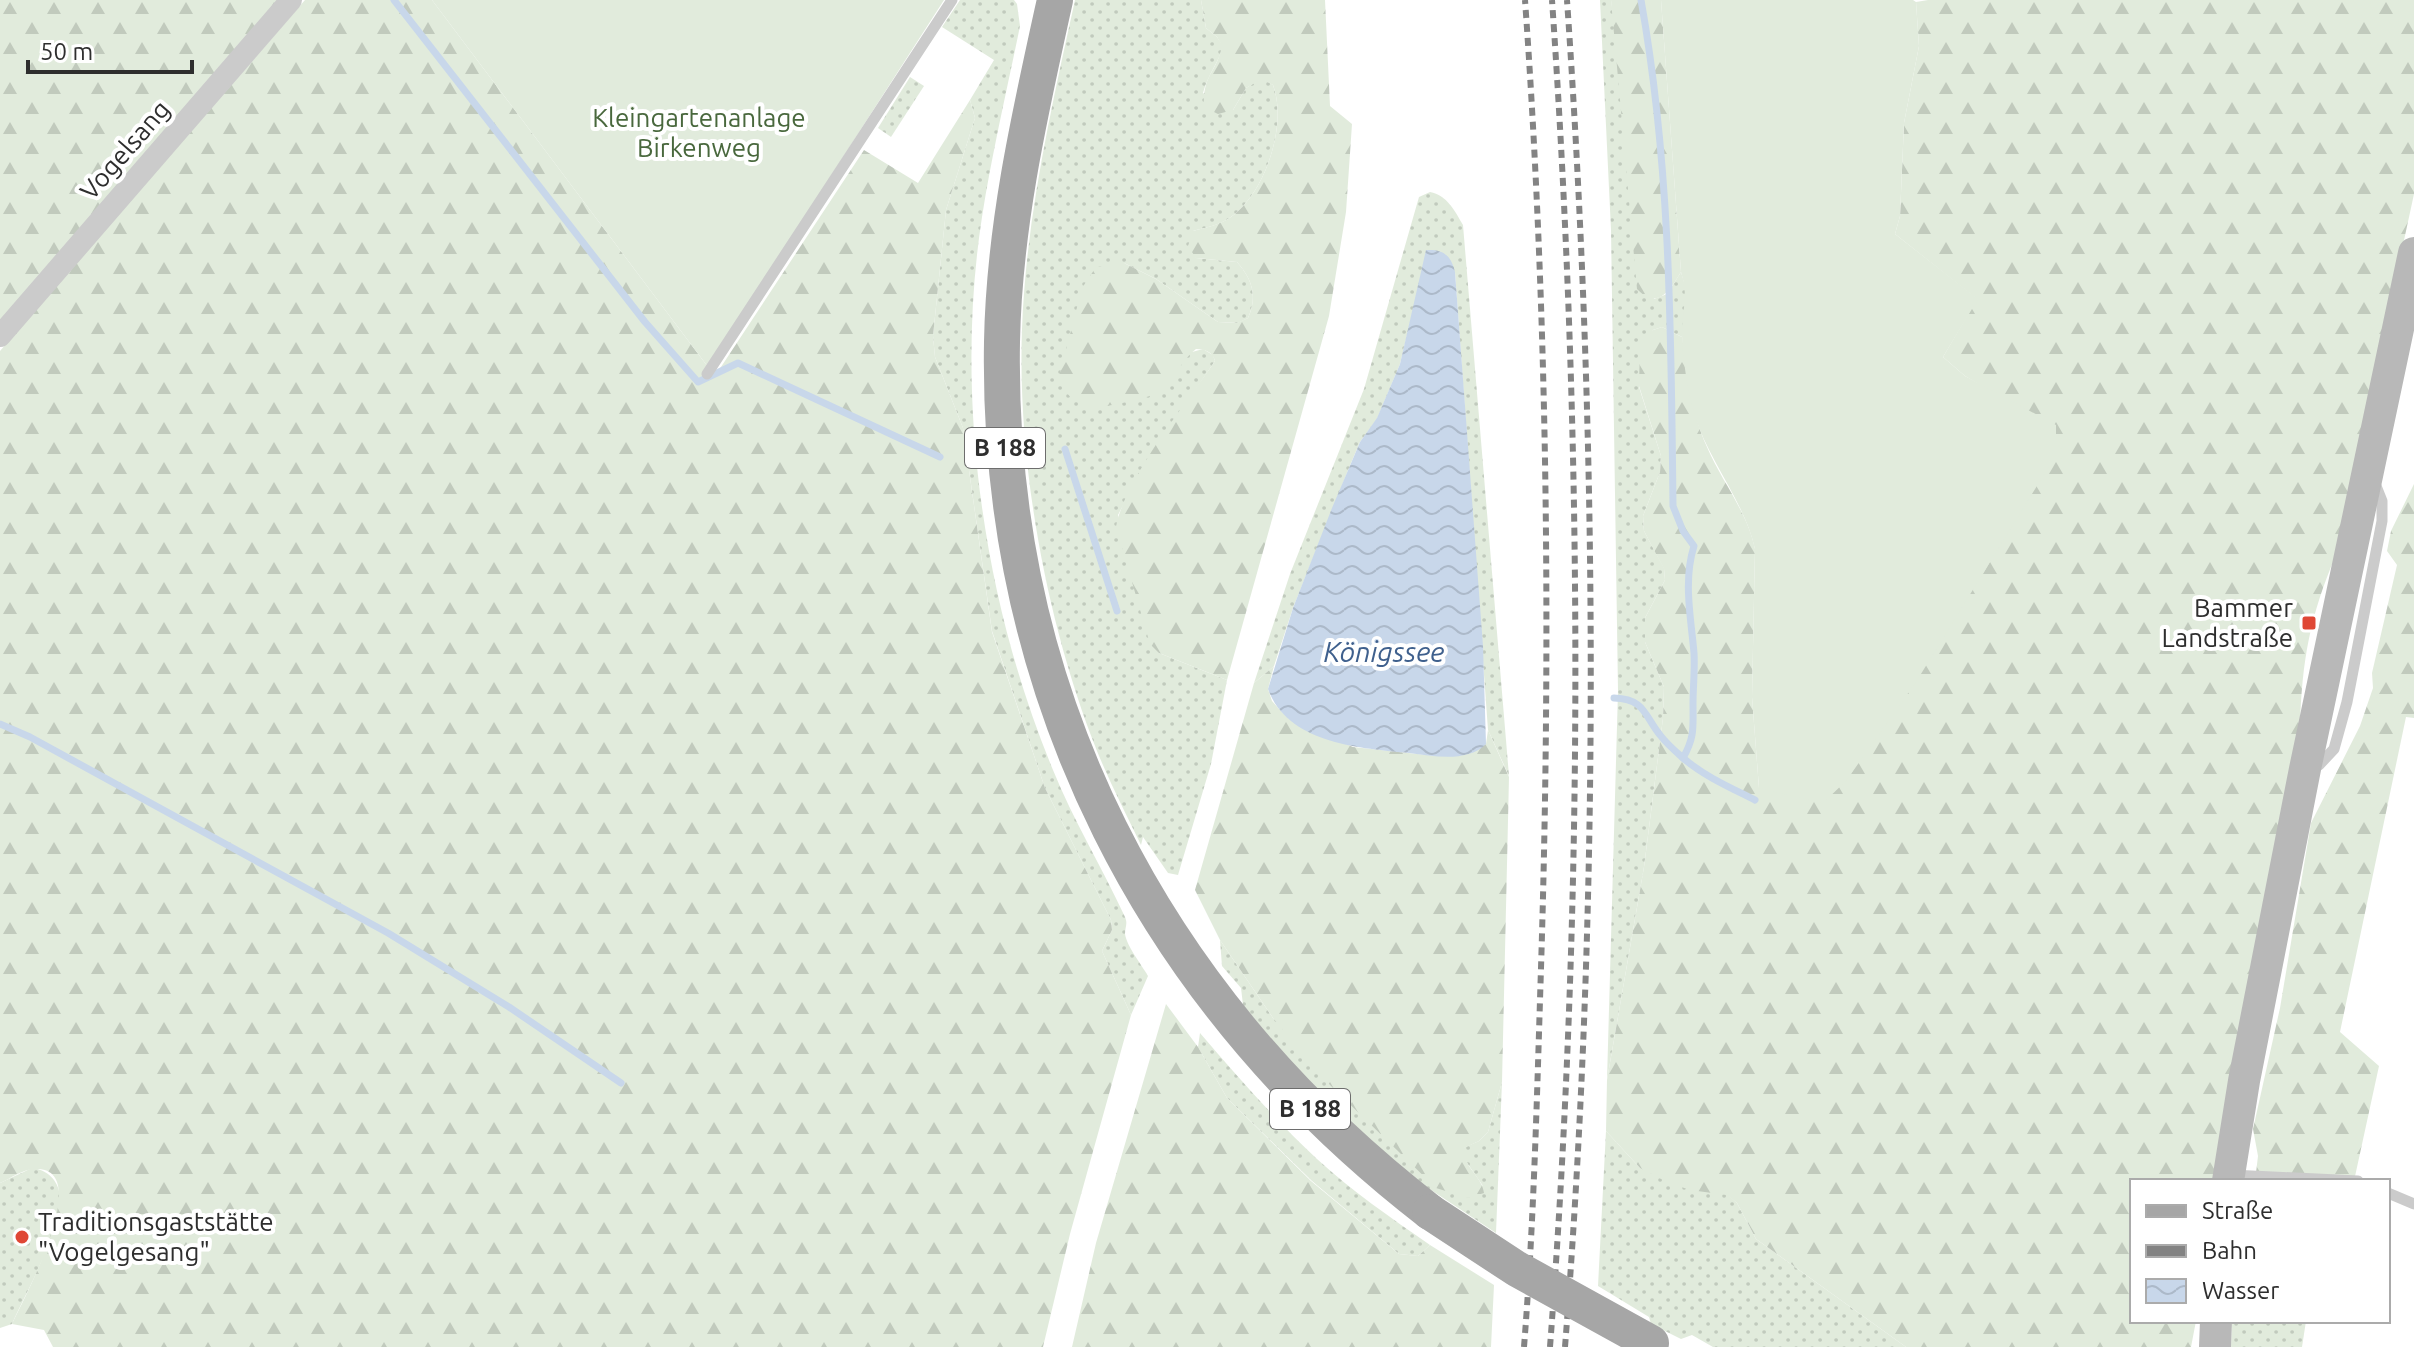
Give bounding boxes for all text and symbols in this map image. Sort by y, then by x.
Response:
scale bar [28,24,192,74]
text: 50 m [40,38,93,65]
street label: Vogelsang [74,94,175,205]
park label: Kleingartenanlage Birkenweg [592,103,806,162]
road number: B 188 [965,428,1045,468]
place label: Bammer Landstraße [2162,593,2293,652]
marker: Bammer Landstraße [2300,614,2318,632]
water label: Königssee [1324,636,1444,667]
road number: B 188 [1270,1089,1350,1129]
legend [2130,1179,2390,1323]
text: Straße [2202,1197,2273,1224]
place label: Traditionsgaststätte "Vogelgesang" [38,1207,274,1266]
marker: Traditionsgaststätte "Vogelgesang" [13,1228,31,1246]
text: Bahn [2202,1237,2257,1264]
text: Wasser [2202,1277,2279,1304]

